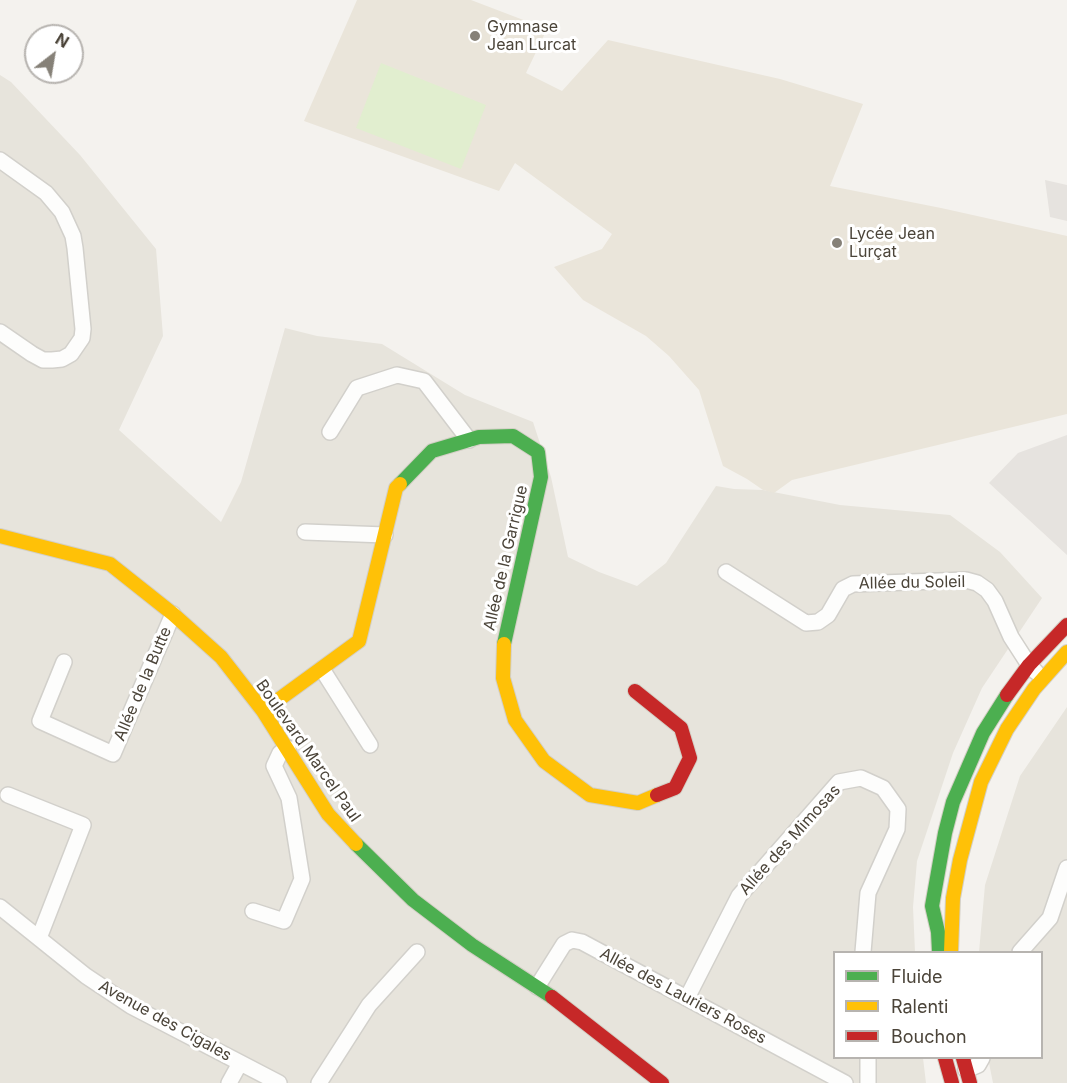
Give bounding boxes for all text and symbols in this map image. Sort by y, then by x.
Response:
place label: Gymnase Jean Lurcat [487,17,576,55]
north arrow [24,24,84,84]
text: N [52,29,73,52]
marker: Gymnase Jean Lurcat [468,29,482,43]
place label: Lycée Jean Lurçat [849,224,935,262]
marker: Lycée Jean Lurçat [830,236,844,250]
street label: Allée de la Garrigue [480,483,532,633]
street label: Allée du Soleil [859,572,965,594]
street label: Allée de la Butte [110,624,176,744]
street label: Boulevard Marcel Paul [252,676,364,826]
street label: Allée des Mimosas [735,781,845,899]
street label: Allée des Lauriers Roses [596,944,770,1048]
legend [833,951,1043,1059]
text: Fluide [891,966,943,987]
street label: Avenue des Cigales [95,977,235,1065]
text: Ralenti [891,996,948,1017]
text: Bouchon [891,1026,967,1047]

